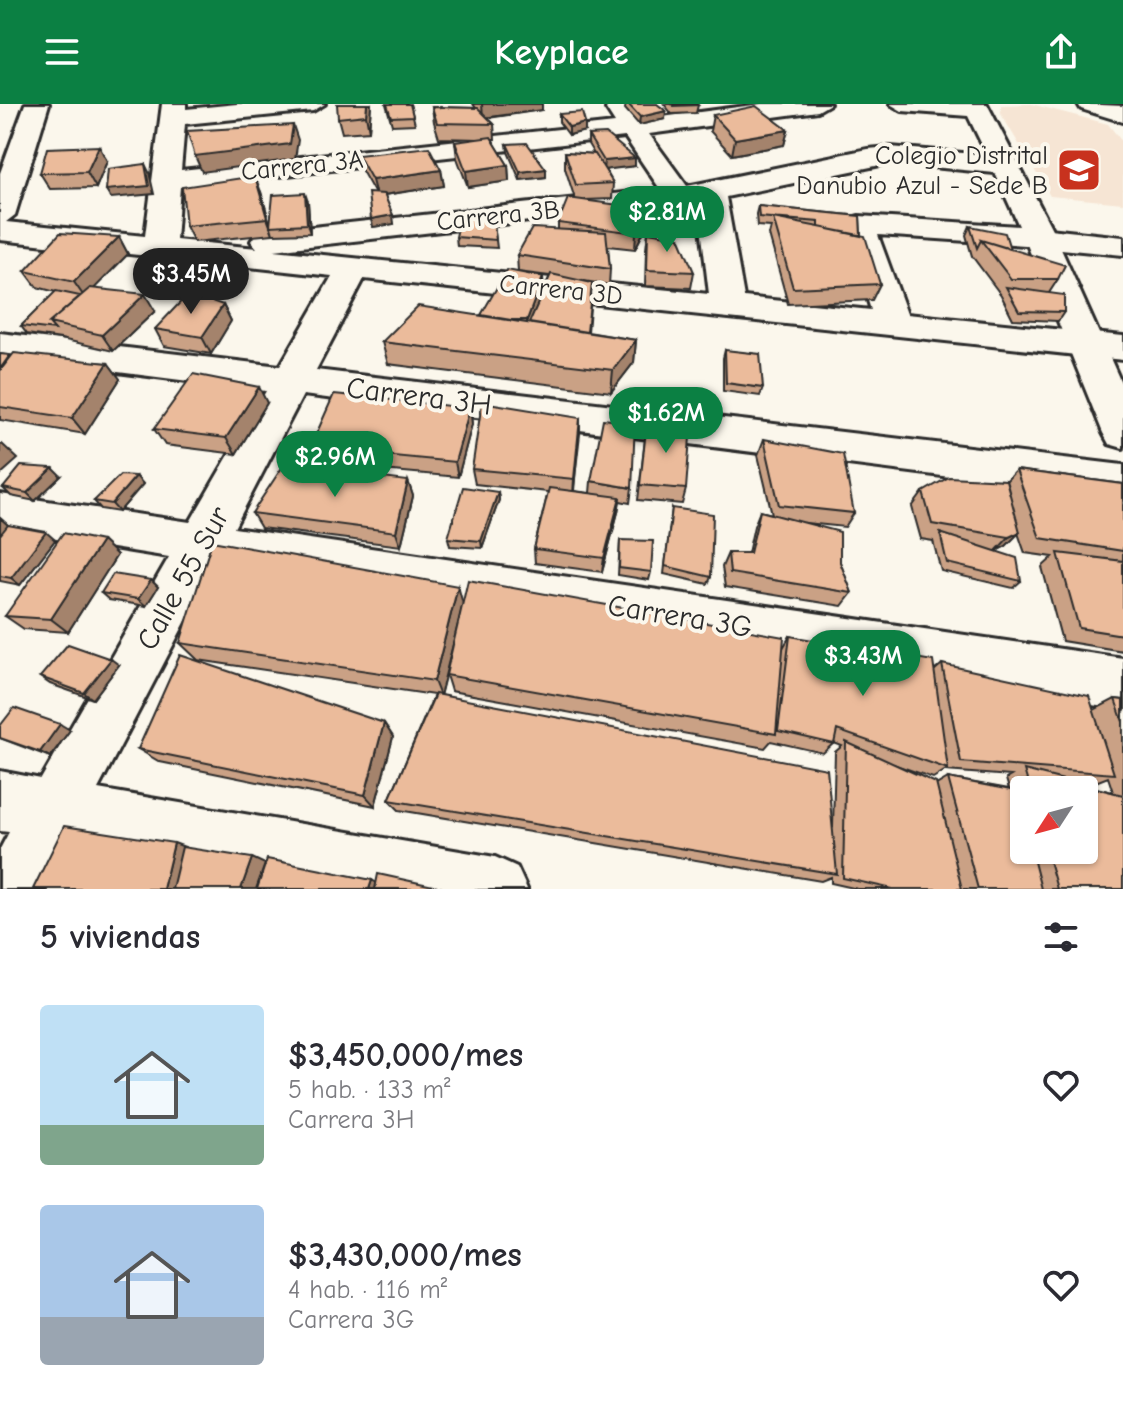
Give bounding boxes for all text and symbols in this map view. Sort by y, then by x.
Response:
icon: menu [40,30,84,74]
icon: share [1039,30,1083,74]
text: Keyplace [494,32,629,73]
place label: Colegio Distrital Danubio Azul - Sede B [796,141,1048,201]
street label: Carrera 3A [239,145,365,187]
school or university icon: Colegio Distrital Danubio Azul - Sede B [1055,146,1103,194]
pin: $2.81M [602,186,732,254]
street label: Carrera 3B [435,195,561,237]
text: $2.81M [628,197,706,227]
pin: $3.45M [126,248,256,316]
text: $3.45M [151,259,231,289]
street label: Carrera 3D [498,269,624,311]
street label: Carrera 3H [344,370,493,423]
pin: $1.62M [601,387,731,455]
text: $1.62M [627,398,705,428]
pin: $2.96M [270,431,400,499]
text: $2.96M [294,442,376,472]
street label: Calle 55 Sur [130,500,237,656]
street label: Carrera 3G [605,588,755,645]
pin: $3.43M [798,630,928,698]
text: $3.43M [823,641,903,671]
north arrow [1010,776,1098,864]
map controls [1010,776,1098,864]
icon: filters [1039,915,1083,959]
text: 5 viviendas [40,917,200,957]
text: $3,450,000/mes [288,1035,523,1075]
icon: home [104,1037,200,1133]
icon: heart [1039,1063,1083,1107]
text: 5 hab. · 133 m² [288,1075,451,1105]
text: Carrera 3H [288,1105,414,1135]
text: $3,430,000/mes [288,1235,522,1275]
icon: home [104,1237,200,1333]
icon: heart [1039,1263,1083,1307]
text: 4 hab. · 116 m² [288,1275,447,1305]
text: Carrera 3G [288,1305,414,1335]

